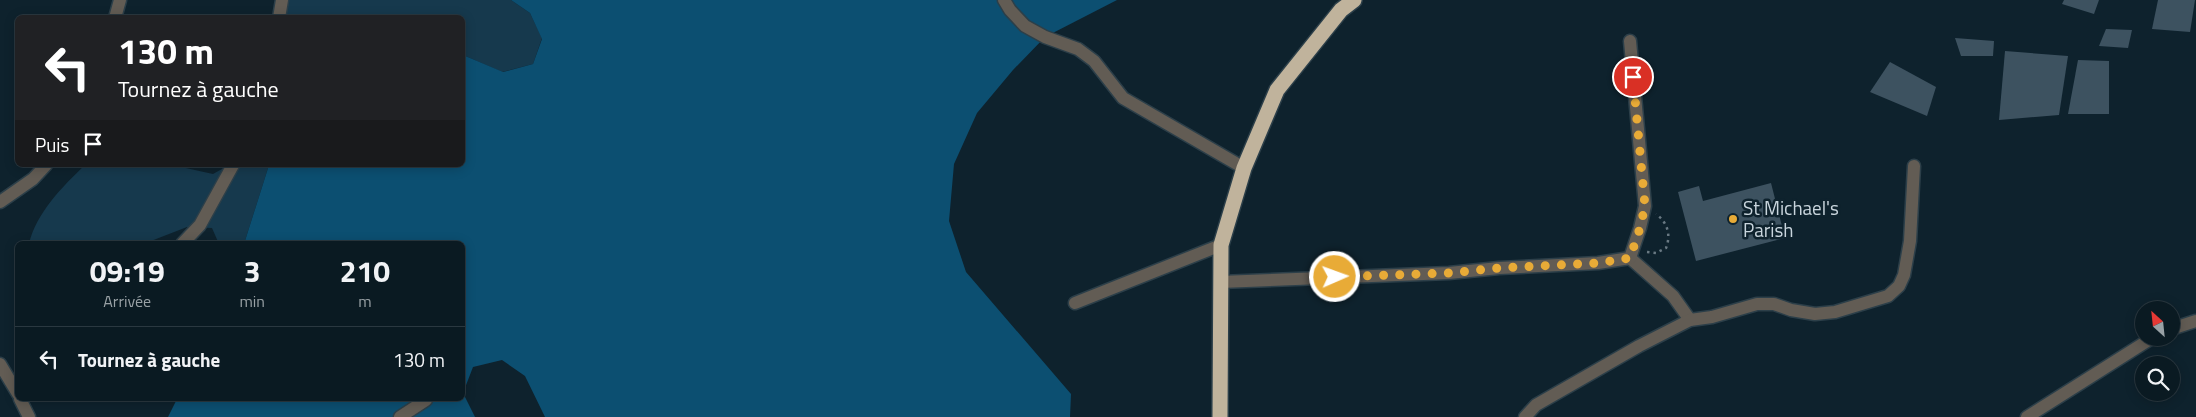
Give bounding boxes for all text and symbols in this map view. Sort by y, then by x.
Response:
text: 130 m [118,24,214,78]
icon: left [35,35,100,100]
pin [1612,56,1654,98]
icon: arrive [1619,63,1647,91]
text: Tournez à gauche [118,72,279,106]
text: Puis [35,130,69,159]
icon: arrive [79,130,107,158]
place label: St Michael's Parish [1743,193,1839,244]
marker: St Michael's Parish [1727,213,1739,225]
text: 09:19 [90,248,165,294]
text: 3 [244,248,261,294]
text: 210 [340,248,390,294]
position arrow [1308,250,1360,302]
text: Arrivée [103,289,151,313]
text: min [239,289,265,313]
text: m [358,289,372,313]
north arrow [2135,301,2180,346]
map controls [2135,301,2180,401]
icon: left [35,345,63,373]
text: Tournez à gauche [78,345,220,374]
text: 130 m [393,345,445,374]
button: search [2135,356,2180,401]

